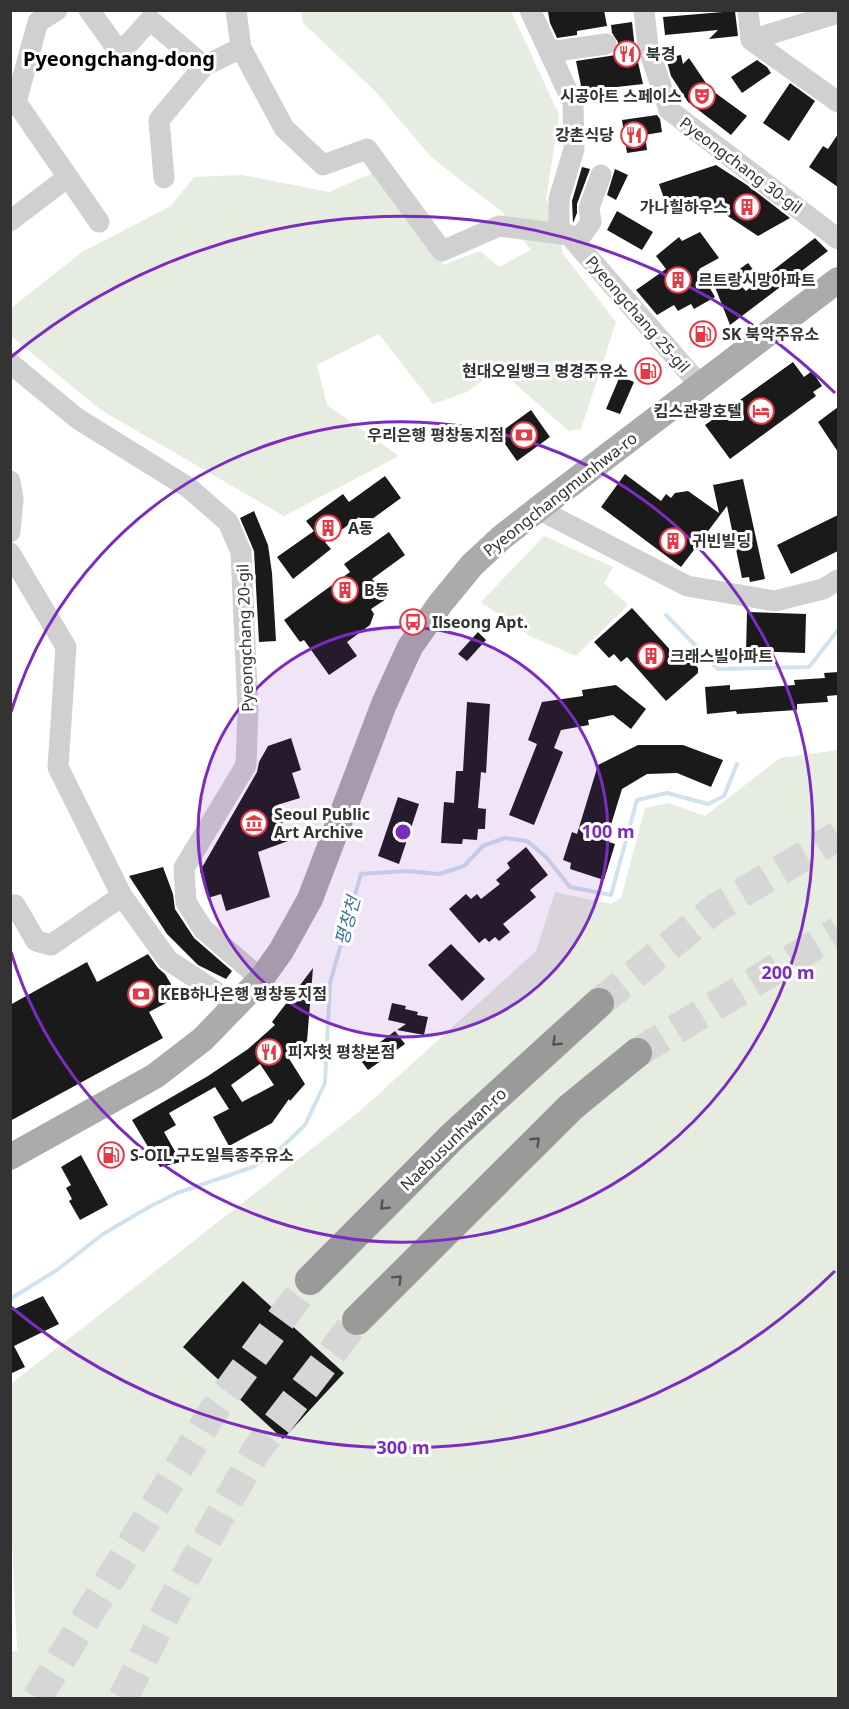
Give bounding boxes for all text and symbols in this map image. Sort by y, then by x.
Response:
restaurant icon: 북경 [612,39,642,69]
place label: 북경 [646,43,675,65]
district label: Pyeongchang-dong [23,45,215,72]
theatre icon: 시공아트 스페이스 [687,81,717,111]
place label: 시공아트 스페이스 [560,85,682,107]
street label: Pyeongchang 30-gil [675,112,807,218]
restaurant icon: 강촌식당 [619,120,649,150]
place label: 강촌식당 [555,124,614,146]
building icon: 가나힐하우스 [732,192,762,222]
place label: 가나힐하우스 [640,196,728,218]
street label: Pyeongchang 25-gil [581,251,695,377]
building icon: 르트랑시망아파트 [663,265,693,295]
place label: 르트랑시망아파트 [698,269,816,291]
fuel station icon: SK 북악주유소 [688,319,718,349]
place label: SK 북악주유소 [722,323,819,345]
fuel station icon: 현대오일뱅크 명경주유소 [633,356,663,386]
place label: 현대오일뱅크 명경주유소 [462,360,628,382]
hotel icon: 킴스관광호텔 [746,396,776,426]
place label: 킴스관광호텔 [654,400,742,422]
bank icon: 우리은행 평창동지점 [509,420,539,450]
place label: 우리은행 평창동지점 [367,424,504,446]
street label: Pyeongchangmunhwa-ro [478,427,642,561]
building icon: A동 [313,513,343,543]
place label: A동 [348,517,374,539]
building icon: 귀빈빌딩 [658,526,688,556]
place label: 귀빈빌딩 [692,530,751,552]
street label: Pyeongchang 20-gil [231,564,259,712]
building icon: B동 [330,575,360,605]
place label: B동 [364,579,389,601]
bus stop icon: Ilseong Apt. [398,607,428,637]
place label: Ilseong Apt. [432,611,528,633]
building icon: 크래스빌아파트 [636,641,666,671]
place label: 크래스빌아파트 [670,645,773,667]
place label: Seoul Public Art Archive [274,803,370,843]
museum icon: Seoul Public Art Archive [239,808,269,838]
text: 100 m [581,819,635,843]
centre of rings [393,822,413,842]
water label: 평창천 [329,891,366,948]
text: 200 m [761,960,815,984]
bank icon: KEB하나은행 평창동지점 [126,979,156,1009]
place label: KEB하나은행 평창동지점 [160,983,327,1005]
one-way arrow [552,1035,563,1046]
restaurant icon: 피자헛 평창본점 [254,1037,284,1067]
place label: 피자헛 평창본점 [288,1041,395,1063]
street label: Naebusunhwan-ro [395,1083,511,1195]
one-way arrow [529,1137,540,1148]
fuel station icon: S-OIL 구도일특종주유소 [96,1140,126,1170]
place label: S-OIL 구도일특종주유소 [130,1144,294,1166]
one-way arrow [381,1198,392,1209]
one-way arrow [391,1275,402,1285]
text: 300 m [376,1435,430,1459]

